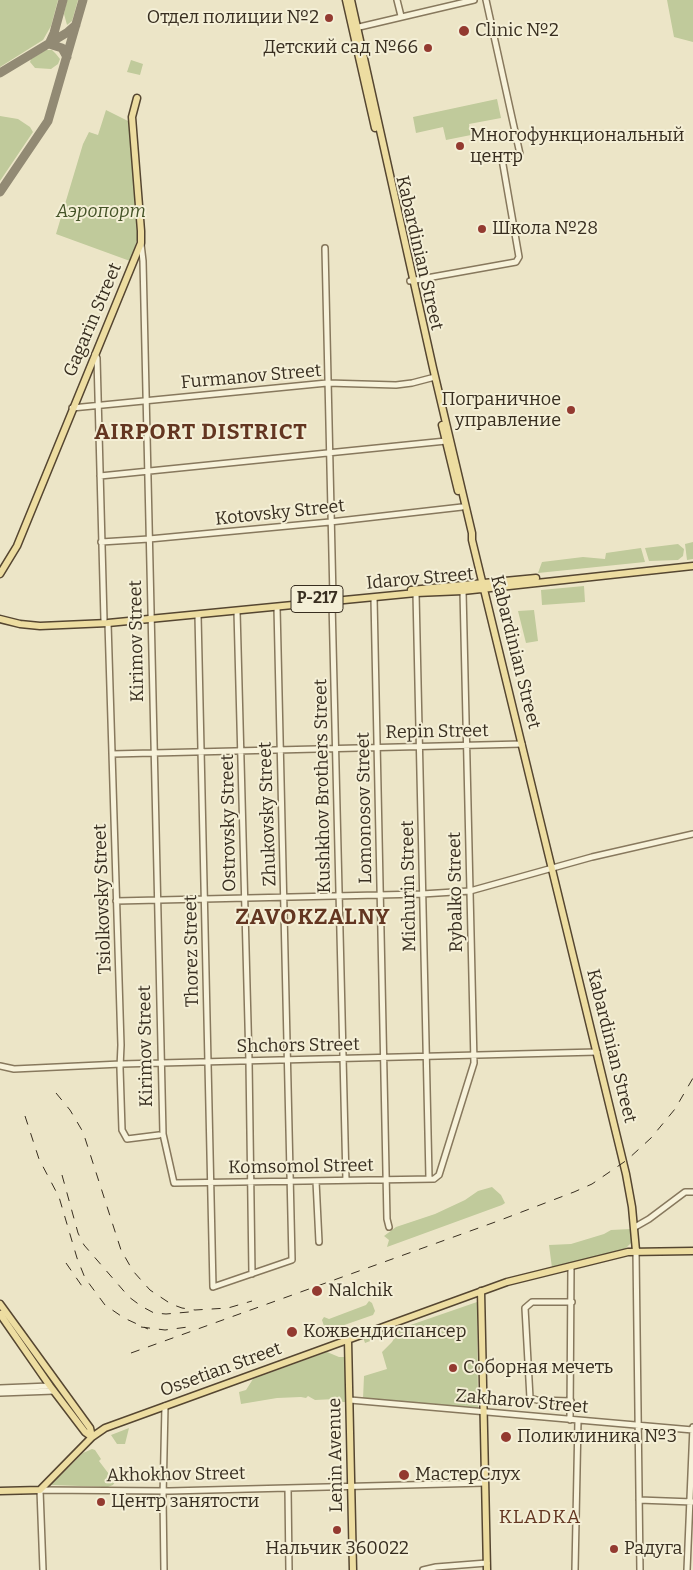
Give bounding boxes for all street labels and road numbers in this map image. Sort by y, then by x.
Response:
street label: Kabardinian Street [391,174,447,332]
street label: Gagarin Street [59,260,127,380]
street label: Furmanov Street [180,360,322,394]
street label: Kotovsky Street [214,495,346,531]
street label: Idarov Street [365,564,475,594]
street label: Kabardinian Street [485,573,545,731]
street label: Kirimov Street [125,580,149,702]
road number: Р-217 [291,586,343,612]
street label: Kushkhov Brothers Street [310,679,336,893]
street label: Repin Street [385,720,489,744]
street label: Lomonosov Street [353,732,377,884]
street label: Zhukovsky Street [255,741,281,887]
street label: Ostrovsky Street [217,754,241,892]
street label: Michurin Street [397,820,421,952]
street label: Tsiolkovsky Street [90,823,116,975]
street label: Rybalko Street [444,832,468,952]
street label: Thorez Street [180,895,204,1007]
street label: Kabardinian Street [581,967,641,1125]
street label: Kirimov Street [134,985,158,1107]
street label: Shchors Street [236,1034,360,1058]
street label: Komsomol Street [228,1155,374,1179]
street label: Ossetian Street [157,1338,285,1402]
street label: Zakharov Street [455,1385,589,1419]
street label: Lenin Avenue [324,1398,348,1512]
street label: Akhokhov Street [106,1463,246,1487]

